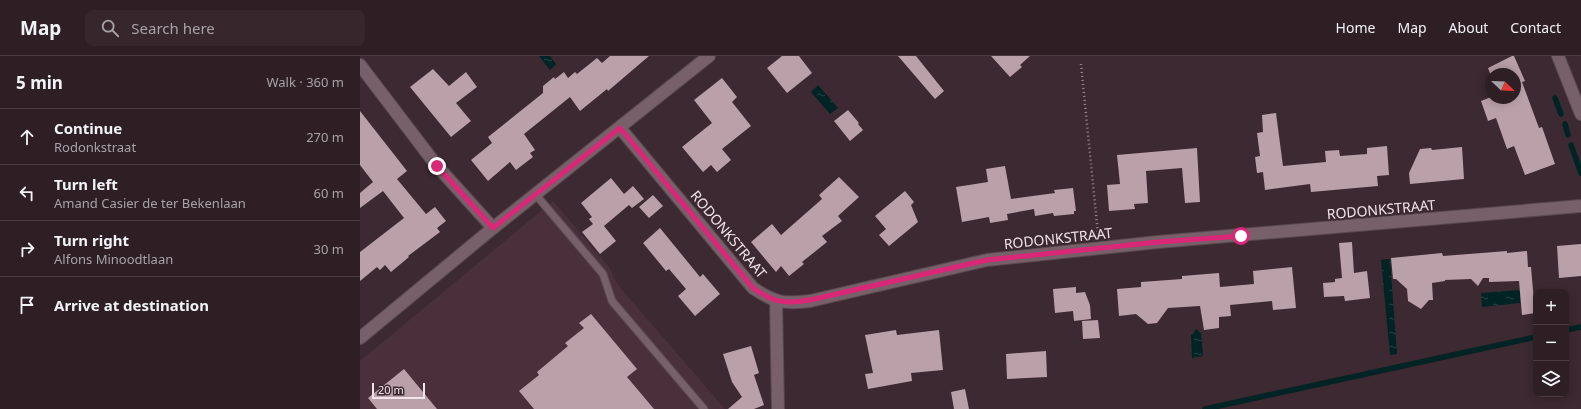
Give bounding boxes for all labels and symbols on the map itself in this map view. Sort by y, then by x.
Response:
north arrow [1485,68,1521,104]
route end [428,157,446,175]
street label: RODONKSTRAAT [687,186,771,282]
street label: RODONKSTRAAT [1326,195,1436,223]
street label: RODONKSTRAAT [1003,223,1113,253]
route start [1232,227,1250,245]
scale bar [372,381,425,400]

